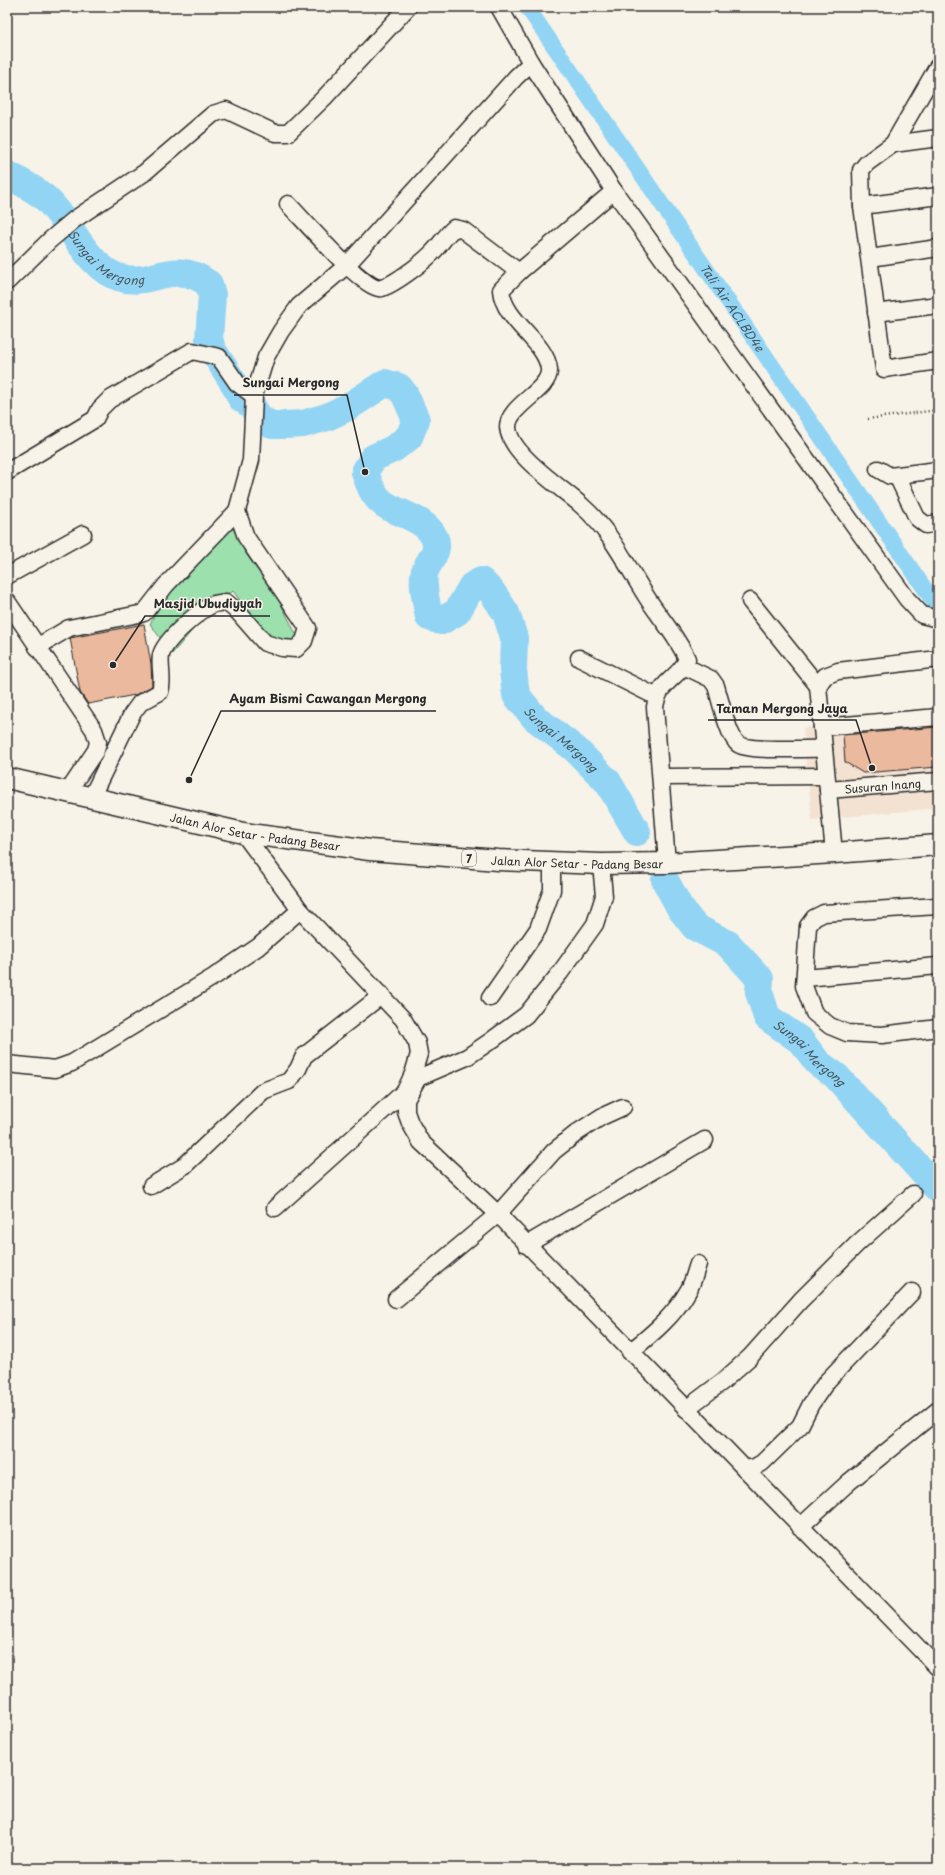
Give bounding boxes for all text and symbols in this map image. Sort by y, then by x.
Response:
water label: Sungai Mergong [64,226,146,289]
water label: Tali Air ACLBD4e [696,260,769,355]
callout: Sungai Mergong [234,371,347,395]
text: Sungai Mergong [242,373,340,391]
callout: Masjid Ubudiyyah [145,592,270,616]
text: Masjid Ubudiyyah [154,594,262,612]
callout: Ayam Bismi Cawangan Mergong [221,687,436,711]
text: Ayam Bismi Cawangan Mergong [229,689,427,707]
callout: Taman Mergong Jaya [708,696,856,720]
text: Taman Mergong Jaya [716,699,848,717]
water label: Sungai Mergong [520,702,603,777]
street label: Susuran Inang [844,774,922,797]
street label: Jalan Alor Setar - Padang Besar [169,808,341,854]
road number: 7 [462,850,476,866]
street label: Jalan Alor Setar - Padang Besar [490,851,663,873]
water label: Sungai Mergong [770,1015,851,1091]

